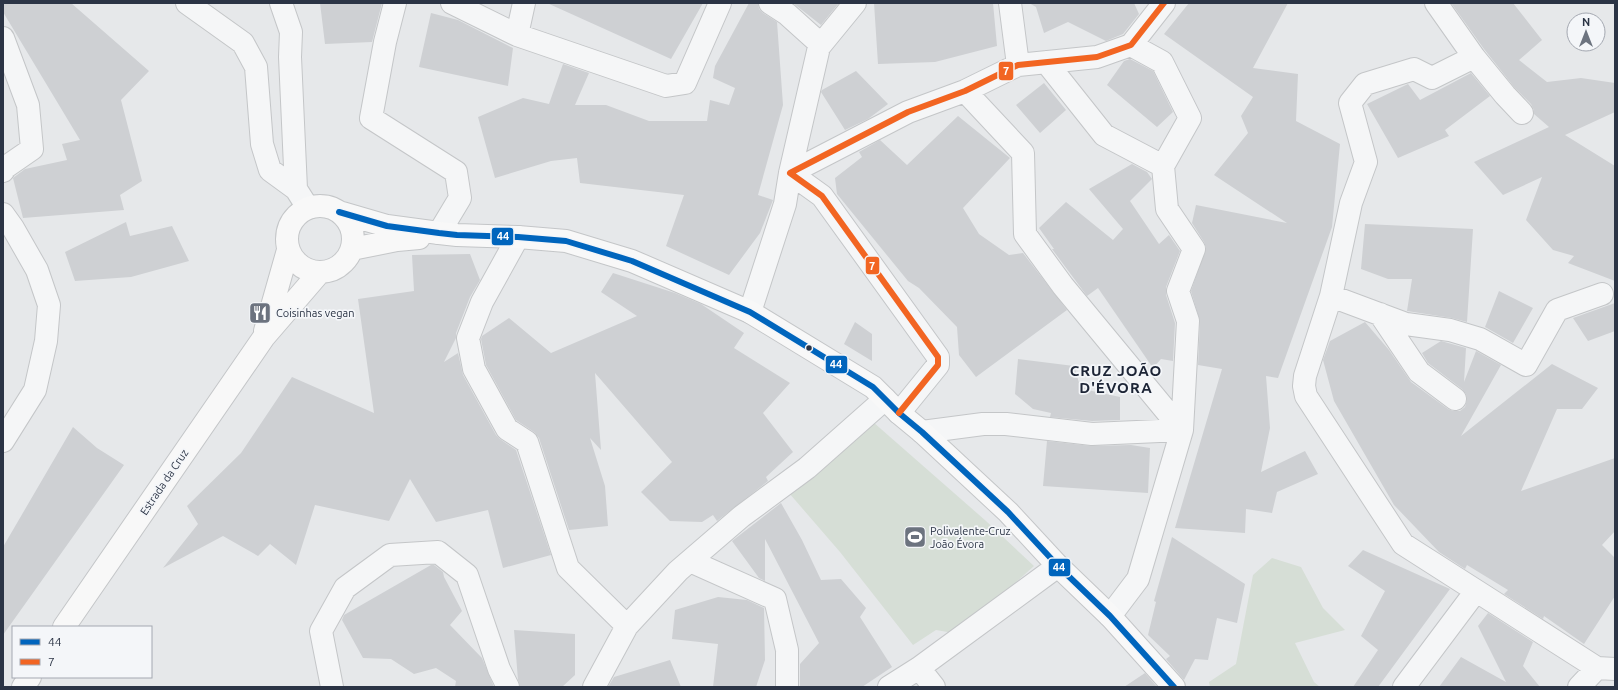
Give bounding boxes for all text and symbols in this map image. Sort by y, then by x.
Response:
north arrow [1566,12,1606,52]
text: N [1582,16,1590,28]
line badge: 7 [998,61,1014,81]
text: 7 [1003,65,1009,77]
line badge: 44 [491,227,514,246]
text: 44 [497,230,509,242]
line badge: 7 [865,256,880,275]
text: 7 [869,260,875,272]
restaurant icon: Coisinhas vegan [247,300,273,326]
place label: Coisinhas vegan [276,307,354,319]
unlabelled marker [804,343,814,353]
line badge: 44 [825,355,848,374]
text: 44 [830,358,842,370]
district label: CRUZ JOÃO D'ÉVORA [1070,362,1162,396]
street label: Estrada da Cruz [138,447,190,517]
sports icon: Polivalente-Cruz João Évora [902,524,928,550]
place label: Polivalente-Cruz João Évora [930,525,1011,550]
line badge: 44 [1048,558,1071,577]
text: 44 [1053,561,1065,573]
legend [12,626,152,678]
text: 44 [48,635,62,648]
text: 7 [48,655,55,668]

